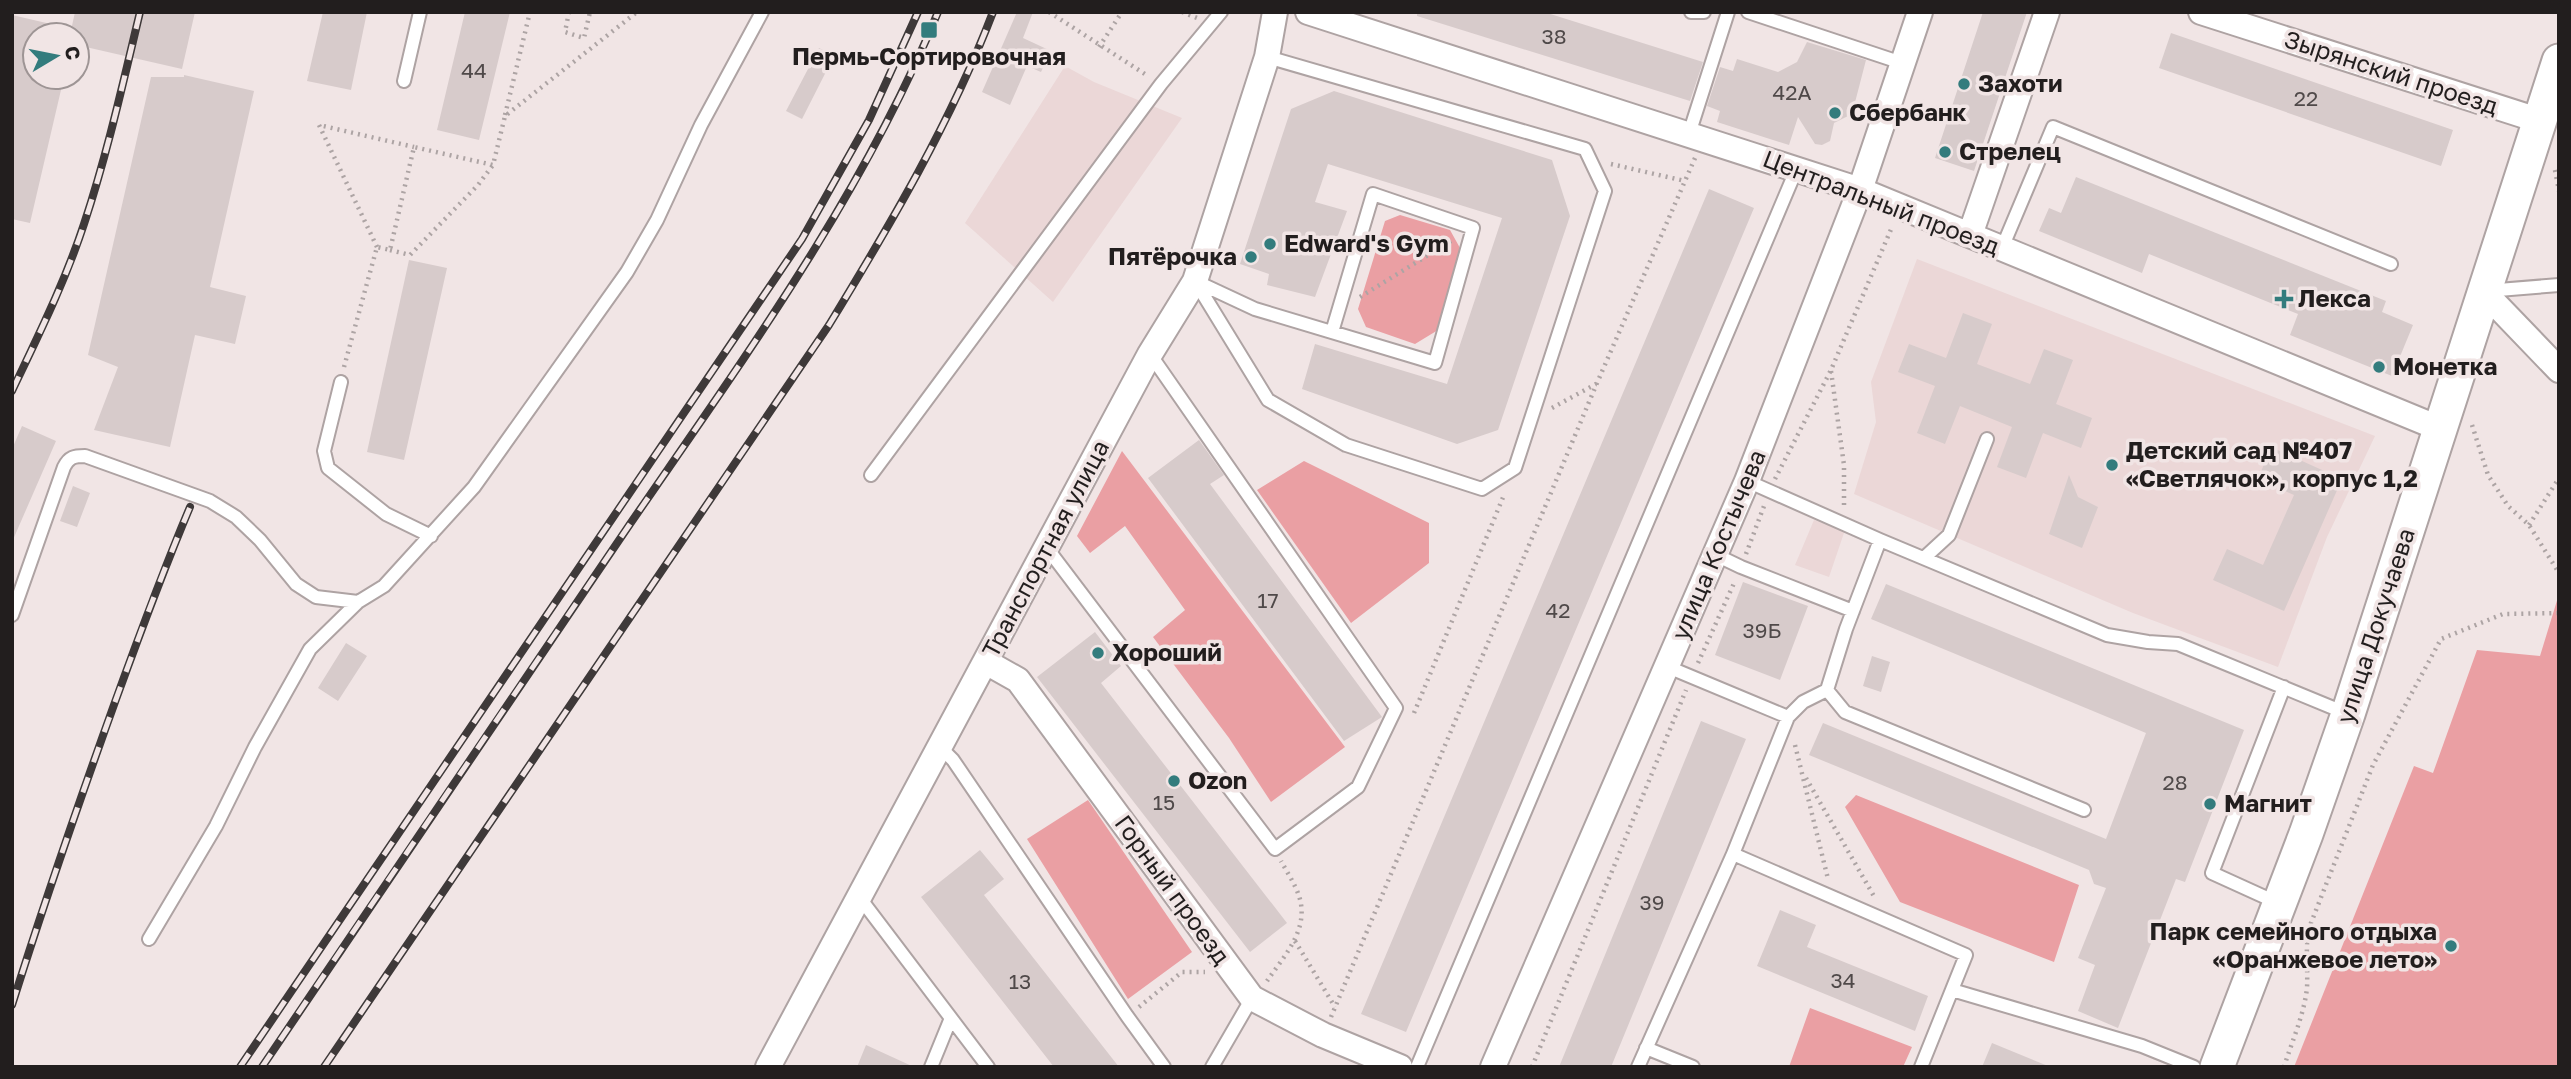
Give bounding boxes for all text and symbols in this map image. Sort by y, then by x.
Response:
marker: Пермь-Сортировочная [919,20,939,40]
north arrow [21,21,91,91]
house number: 38 [1541,23,1567,49]
street label: Зырянский проезд [2281,23,2502,120]
place label: Пермь-Сортировочная [792,41,1066,70]
text: С [61,44,86,62]
house number: 44 [461,57,487,83]
place label: Захоти [1978,68,2063,97]
marker: Захоти [1956,76,1972,92]
house number: 42А [1772,79,1812,105]
house number: 22 [2294,85,2318,111]
place label: Сбербанк [1849,97,1967,126]
marker: Сбербанк [1827,105,1843,121]
place label: Стрелец [1959,136,2061,165]
street label: Центральный проезд [1759,143,2004,260]
marker: Стрелец [1937,144,1953,160]
place label: Edward's Gym [1284,228,1449,257]
marker: Edward's Gym [1262,236,1278,252]
place label: Пятёрочка [1108,241,1237,270]
marker: Пятёрочка [1243,249,1259,265]
place label: Лекса [2298,283,2371,312]
marker: Лекса [2276,291,2292,307]
place label: Монетка [2393,351,2497,380]
marker: Монетка [2371,359,2387,375]
street label: Транспортная улица [975,435,1114,662]
place label: Детский сад №407 «Светлячок», корпус 1,2 [2126,435,2418,492]
street label: улица Костычева [1664,445,1771,644]
marker: Детский сад №407 «Светлячок», корпус 1,2 [2104,457,2120,473]
street label: улица Докучаева [2329,524,2420,727]
house number: 17 [1257,587,1279,613]
house number: 42 [1546,597,1571,623]
house number: 39Б [1743,617,1782,643]
place label: Хороший [1112,637,1222,666]
marker: Хороший [1090,645,1106,661]
place label: Ozon [1188,765,1247,794]
house number: 28 [2163,769,2188,795]
marker: Ozon [1166,773,1182,789]
place label: Магнит [2224,788,2312,817]
house number: 15 [1153,789,1175,815]
marker: Магнит [2202,796,2218,812]
street label: Горный проезд [1109,809,1237,969]
house number: 39 [1640,889,1665,915]
place label: Парк семейного отдыха «Оранжевое лето» [2149,916,2437,973]
marker: Парк семейного отдыха «Оранжевое лето» [2443,938,2459,954]
house number: 34 [1830,967,1856,993]
house number: 13 [1009,968,1031,994]

